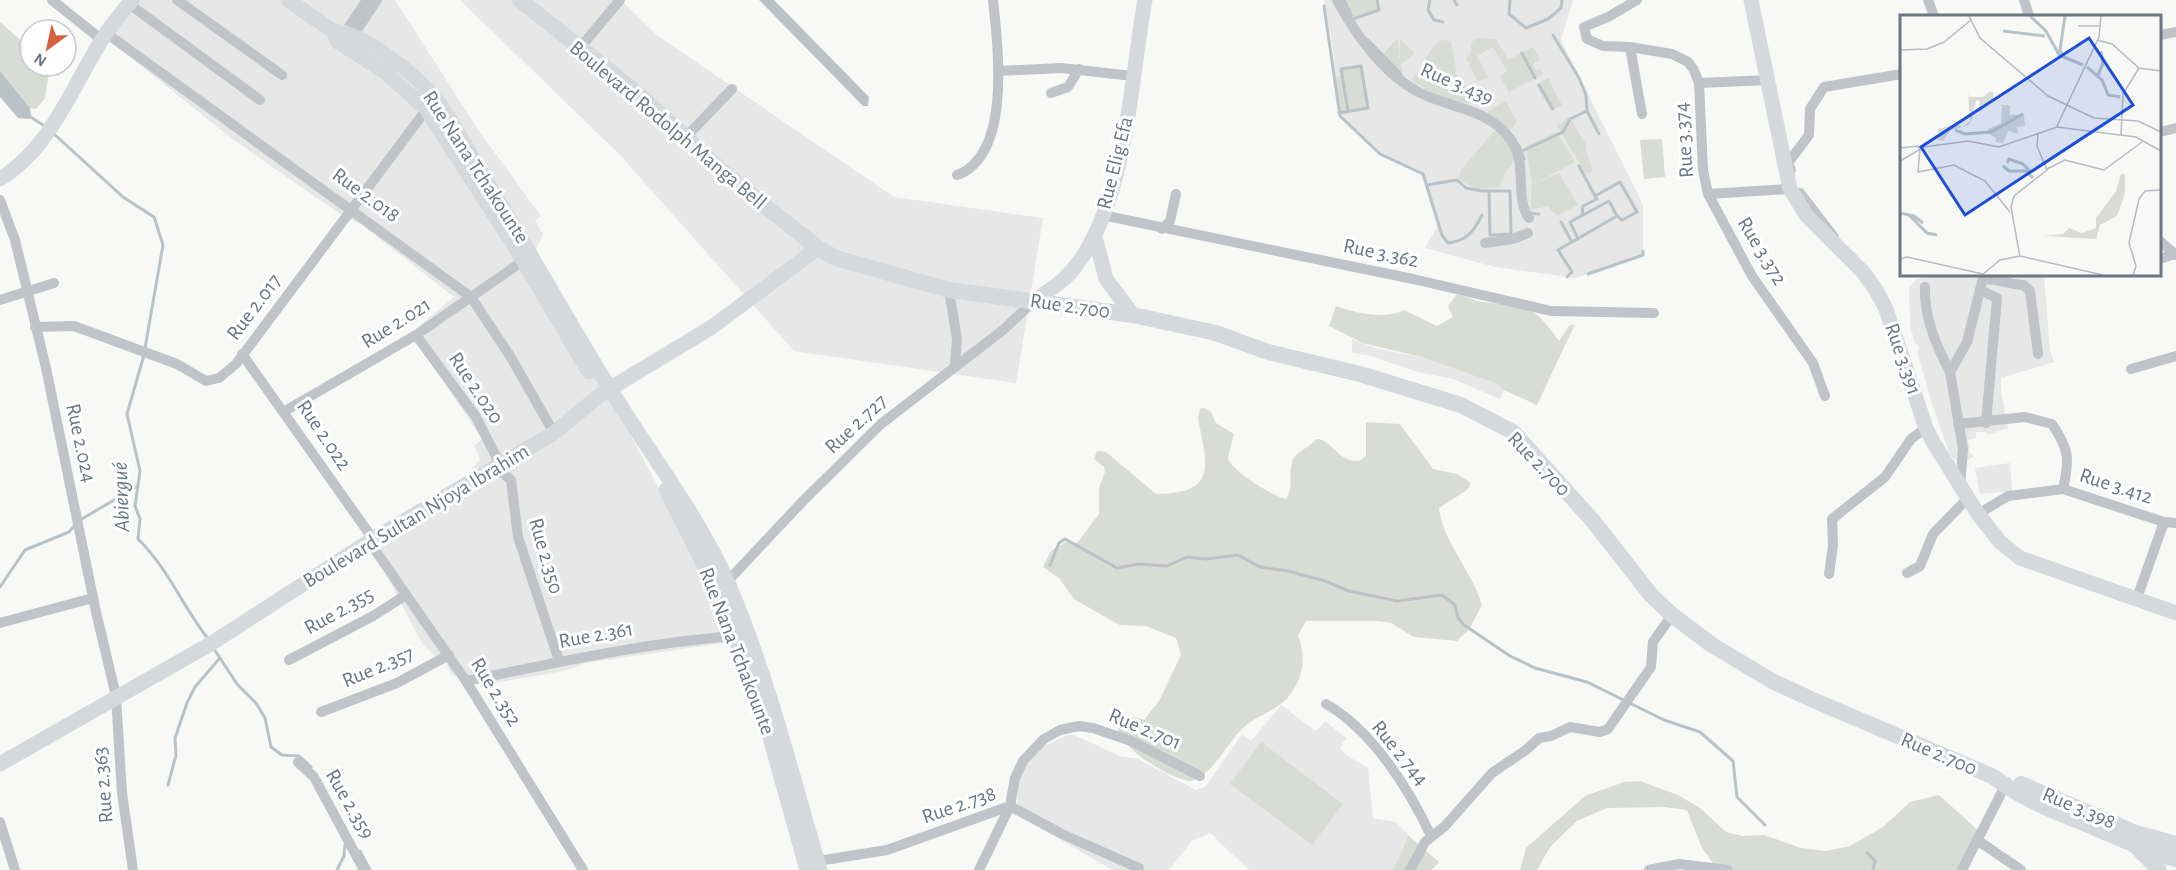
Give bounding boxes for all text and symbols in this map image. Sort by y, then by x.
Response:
inset map [1900,15,2161,276]
north arrow [18,18,78,78]
street label: Boulevard Rodolph Manga Bell [566,37,770,213]
text: N [31,50,49,69]
street label: Rue 3.439 [1417,59,1497,109]
street label: Rue Nana Tchakounte [419,87,533,247]
street label: Rue 3.374 [1671,101,1697,179]
street label: Rue Elig Efa [1093,114,1137,211]
street label: Rue 2.018 [328,164,404,226]
street label: Rue 3.372 [1734,213,1790,289]
street label: Rue 3.362 [1341,235,1421,271]
street label: Rue 2.017 [223,270,286,344]
street label: Rue 2.700 [1029,290,1111,322]
street label: Rue 2.021 [358,294,434,352]
street label: Rue 3.391 [1881,320,1925,398]
street label: Rue 2.020 [445,348,507,428]
street label: Rue 2.727 [821,390,891,458]
street label: Rue 2.022 [293,396,355,474]
street label: Rue 2.024 [62,402,100,484]
street label: Rue 2.700 [1504,428,1574,500]
street label: Boulevard Sultan Njoya Ibrahim [299,440,533,592]
water label: Abiergué [109,462,133,533]
street label: Rue 3.412 [2077,464,2155,508]
street label: Rue 2.350 [525,516,567,596]
street label: Rue Nana Tchakounte [695,565,779,737]
street label: Rue 2.355 [301,583,377,639]
street label: Rue 2.361 [557,618,635,652]
street label: Rue 2.357 [339,642,417,691]
street label: Rue 2.352 [467,654,525,730]
street label: Rue 2.701 [1106,704,1184,754]
street label: Rue 2 744 [1368,716,1432,790]
street label: Rue 2.700 [1898,729,1980,779]
street label: Rue 2.363 [89,746,117,824]
street label: Rue 2.359 [322,766,378,842]
street label: Rue 2.738 [919,783,999,827]
street label: Rue 3.398 [2039,783,2119,833]

